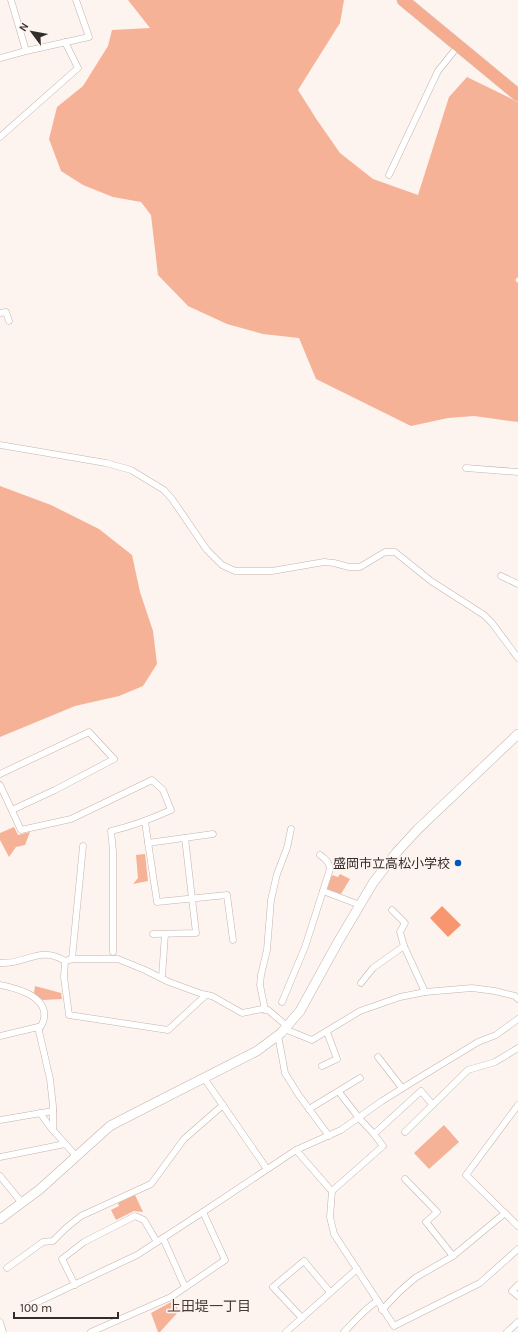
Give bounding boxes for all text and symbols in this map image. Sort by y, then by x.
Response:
north arrow [12,12,52,52]
text: N [16,20,32,34]
place label: 盛岡市立高松小学校 [333,856,450,871]
marker: 盛岡市立高松小学校 [453,858,463,868]
scale bar [14,1294,118,1320]
district label: 上田堤一丁目 [167,1298,251,1315]
text: 100 m [20,1301,52,1315]

